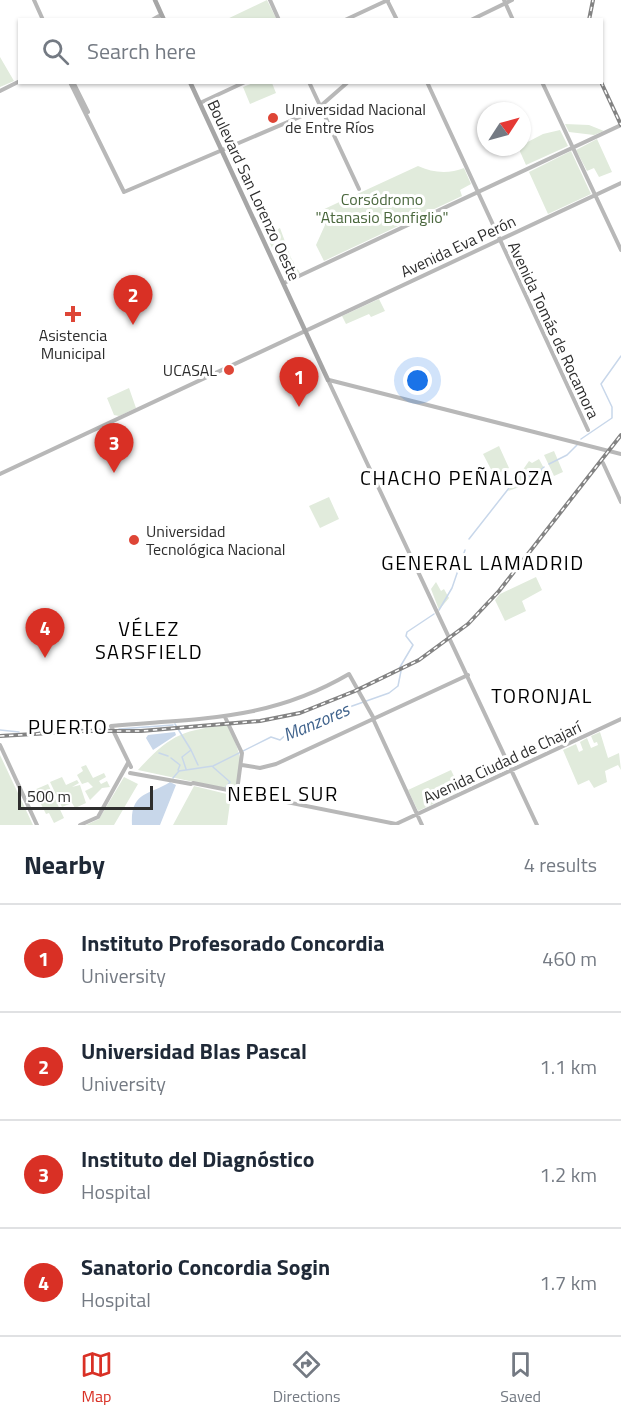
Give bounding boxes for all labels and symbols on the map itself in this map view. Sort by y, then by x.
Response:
street label: Boulevard San Lorenzo Oeste [201,96,307,284]
place label: Universidad Nacional de Entre Ríos [285,97,426,139]
north arrow [477,102,531,156]
marker: Universidad Nacional de Entre Ríos [266,111,280,125]
park label: Corsódromo "Atanasio Bonfiglio" [315,187,449,229]
street label: Avenida Eva Perón [396,209,520,283]
street label: Avenida Tomás de Rocamora [502,237,606,423]
pin: 2 [114,276,152,325]
marker: Asistencia Municipal [64,305,82,323]
place label: Asistencia Municipal [39,323,107,365]
place label: UCASAL [163,358,217,382]
pin: 1 [280,358,318,407]
marker: UCASAL [222,363,236,377]
your location [403,366,432,395]
pin: 3 [94,424,134,473]
district label: CHACHO PEÑALOZA [360,462,554,493]
place label: Universidad Tecnológica Nacional [146,519,286,561]
marker: Universidad Tecnológica Nacional [127,533,141,547]
district label: GENERAL LAMADRID [381,547,585,578]
pin: 4 [26,608,64,658]
district label: VÉLEZ SARSFIELD [95,613,203,667]
district label: TORONJAL [491,680,593,711]
water label: Manzores [279,695,355,748]
district label: PUERTO [28,711,108,742]
street label: Avenida Ciudad de Chajarí [419,714,586,809]
district label: NEBEL SUR [227,778,339,809]
scale bar [18,783,153,810]

